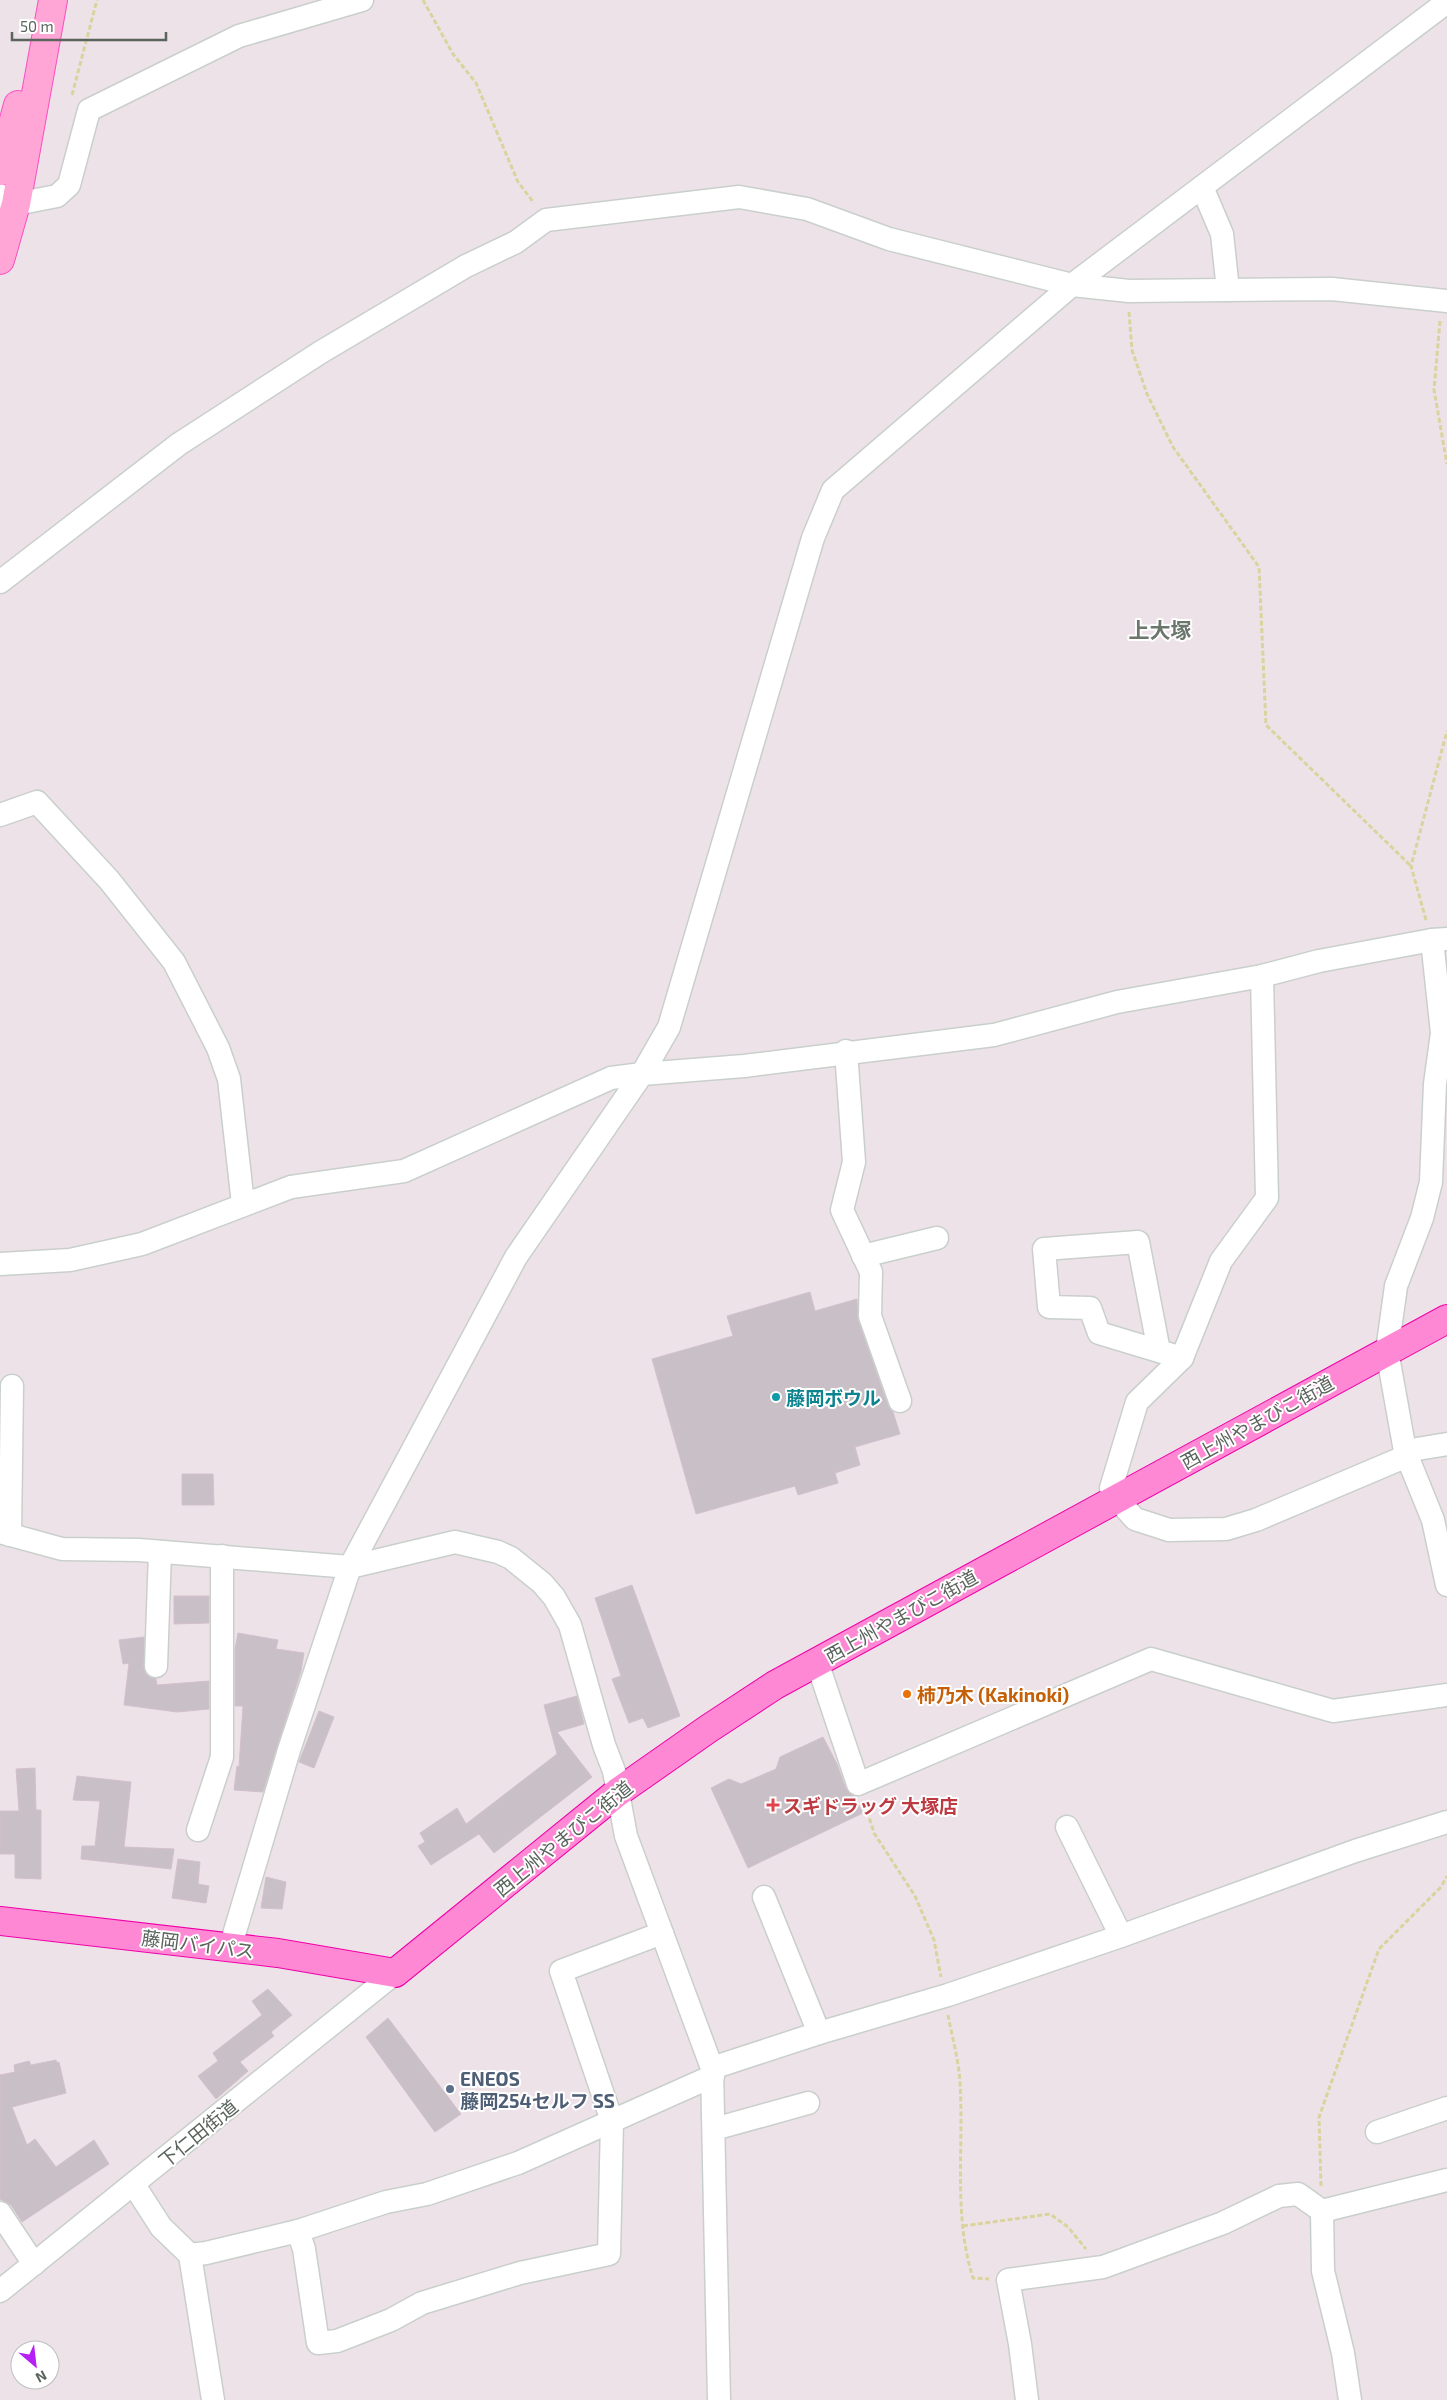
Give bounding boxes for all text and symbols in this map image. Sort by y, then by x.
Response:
scale bar [12,10,166,42]
text: 50 m [20,17,54,35]
district label: 上大塚 [1129,617,1192,642]
street label: 西上州やまびこ街道 [1177,1370,1337,1474]
place label: 藤岡ボウル [786,1386,881,1409]
marker: 藤岡ボウル [770,1391,782,1403]
street label: 西上州やまびこ街道 [821,1564,981,1668]
place label: 柿乃木 (Kakinoki) [917,1683,1069,1706]
marker: 柿乃木 (Kakinoki) [901,1688,913,1700]
street label: 西上州やまびこ街道 [489,1775,637,1901]
place label: スギドラッグ 大塚店 [783,1794,958,1817]
marker: スギドラッグ 大塚店 [767,1799,779,1811]
street label: 藤岡バイパス [140,1926,256,1962]
place label: ENEOS 藤岡254セルフ SS [460,2067,615,2112]
marker: ENEOS 藤岡254セルフ SS [444,2083,456,2095]
street label: 下仁田街道 [154,2094,242,2172]
north arrow [10,2340,60,2390]
text: N [33,2367,50,2387]

